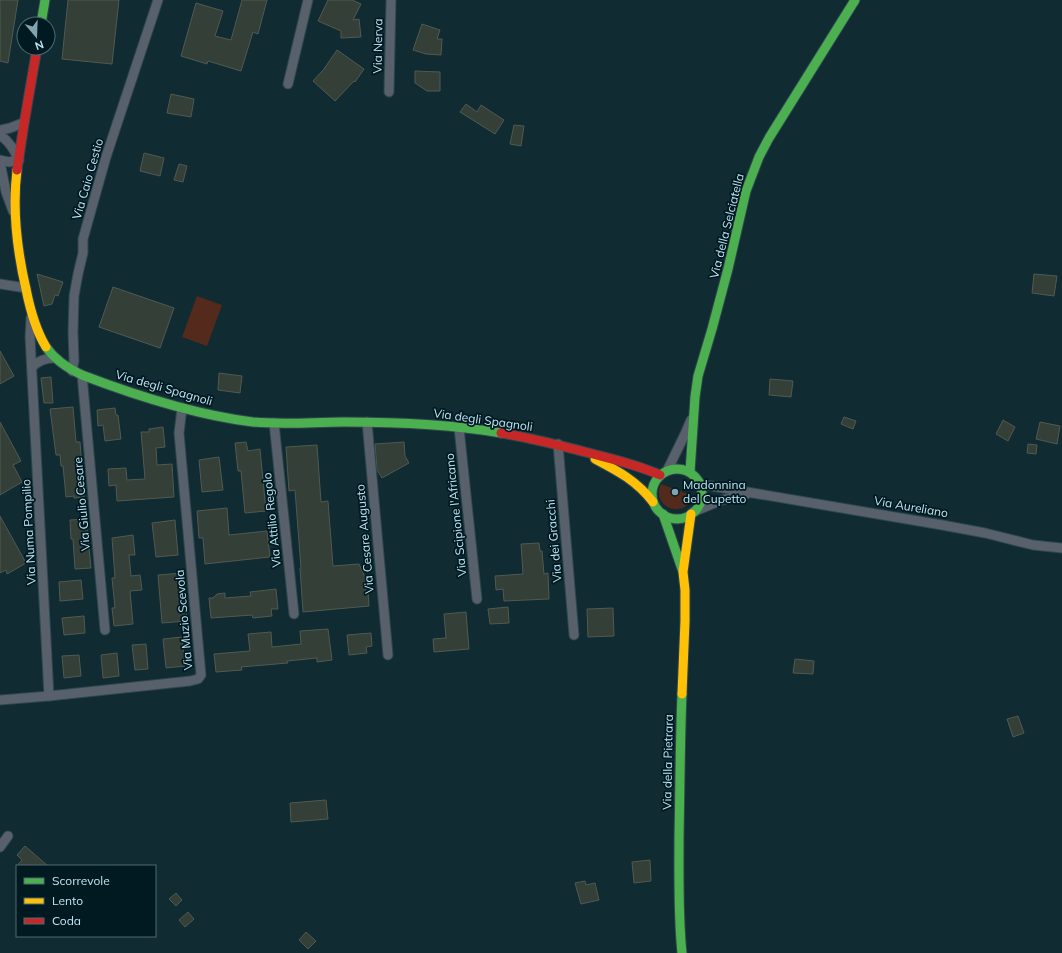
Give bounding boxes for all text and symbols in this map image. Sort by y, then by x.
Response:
north arrow [16,16,56,56]
street label: Via Nerva [370,18,385,74]
text: N [33,37,45,53]
street label: Via Caio Cestio [69,136,106,221]
street label: Via della Selciatella [706,172,747,280]
street label: Via degli Spagnoli [114,367,214,409]
street label: Via degli Spagnoli [432,405,534,434]
street label: Via Scipione l'Africano [442,453,469,577]
street label: Via Giulio Cesare [70,457,93,552]
street label: Via Attilio Regolo [259,472,284,568]
place label: Madonnina del Cupetto [683,477,747,506]
street label: Via Numa Pompilio [18,479,39,585]
street label: Via Cesare Augusto [352,484,377,594]
marker: Madonnina del Cupetto [670,487,680,497]
street label: Via Aureliano [873,493,949,520]
street label: Via dei Gracchi [542,499,565,583]
street label: Via Muzio Scevola [172,569,195,671]
street label: Via della Pietrara [659,714,676,810]
legend [16,865,156,937]
text: Scorrevole [52,873,110,888]
text: Lento [52,893,83,908]
text: Coda [52,913,81,928]

